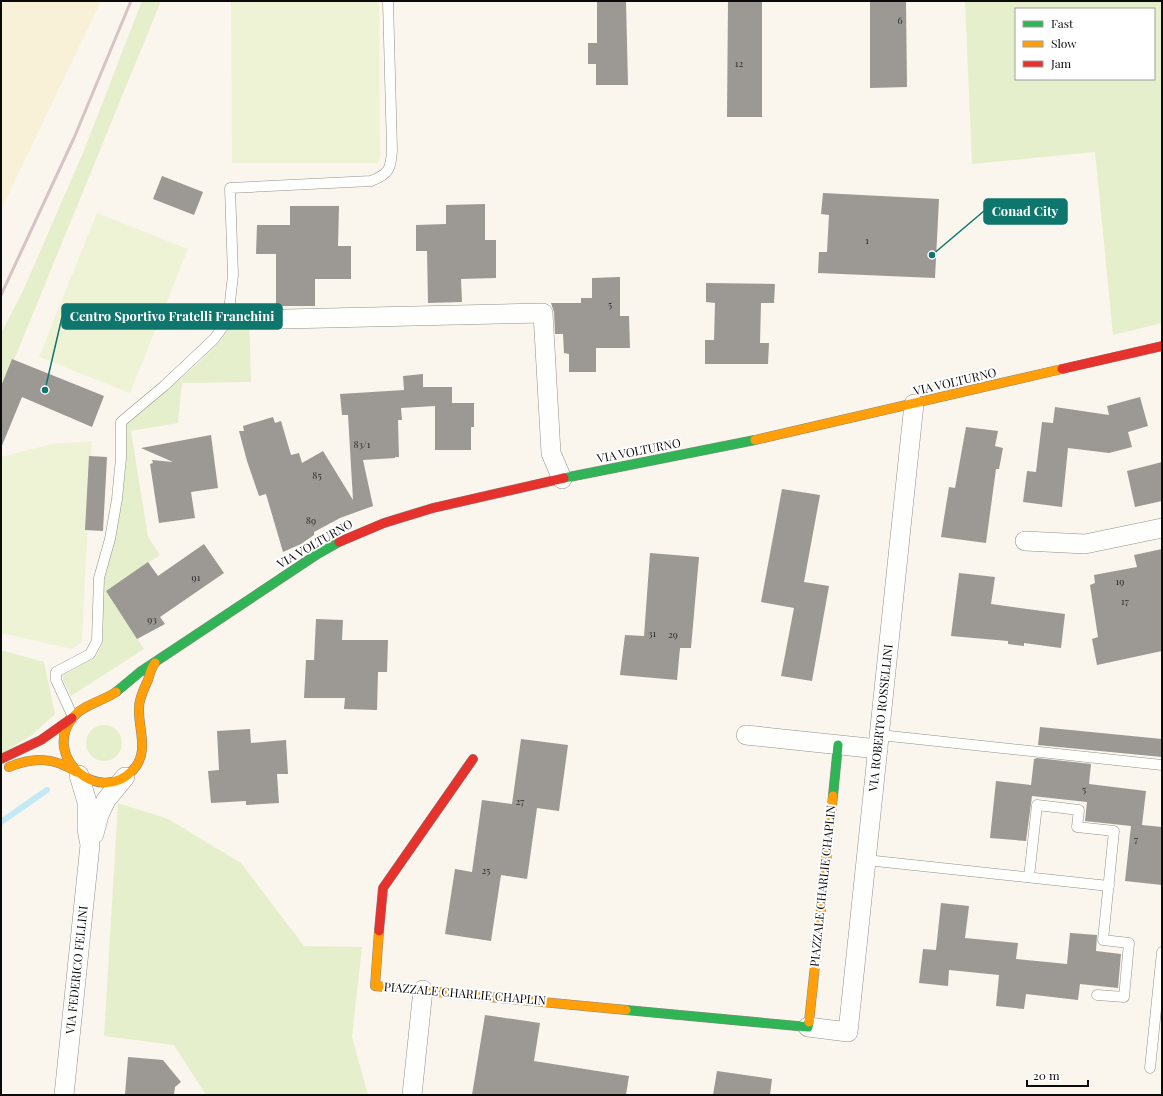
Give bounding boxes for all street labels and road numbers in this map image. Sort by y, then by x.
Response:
street label: VIA VOLTURNO [911,364,998,399]
street label: VIA VOLTURNO [595,434,682,466]
street label: VIA VOLTURNO [273,515,355,572]
street label: VIA ROBERTO ROSSELLINI [864,643,896,793]
street label: PIAZZALE CHARLIE CHAPLIN [806,804,839,968]
street label: VIA FEDERICO FELLINI [61,905,91,1036]
street label: PIAZZALE CHARLIE CHAPLIN [383,978,547,1008]

